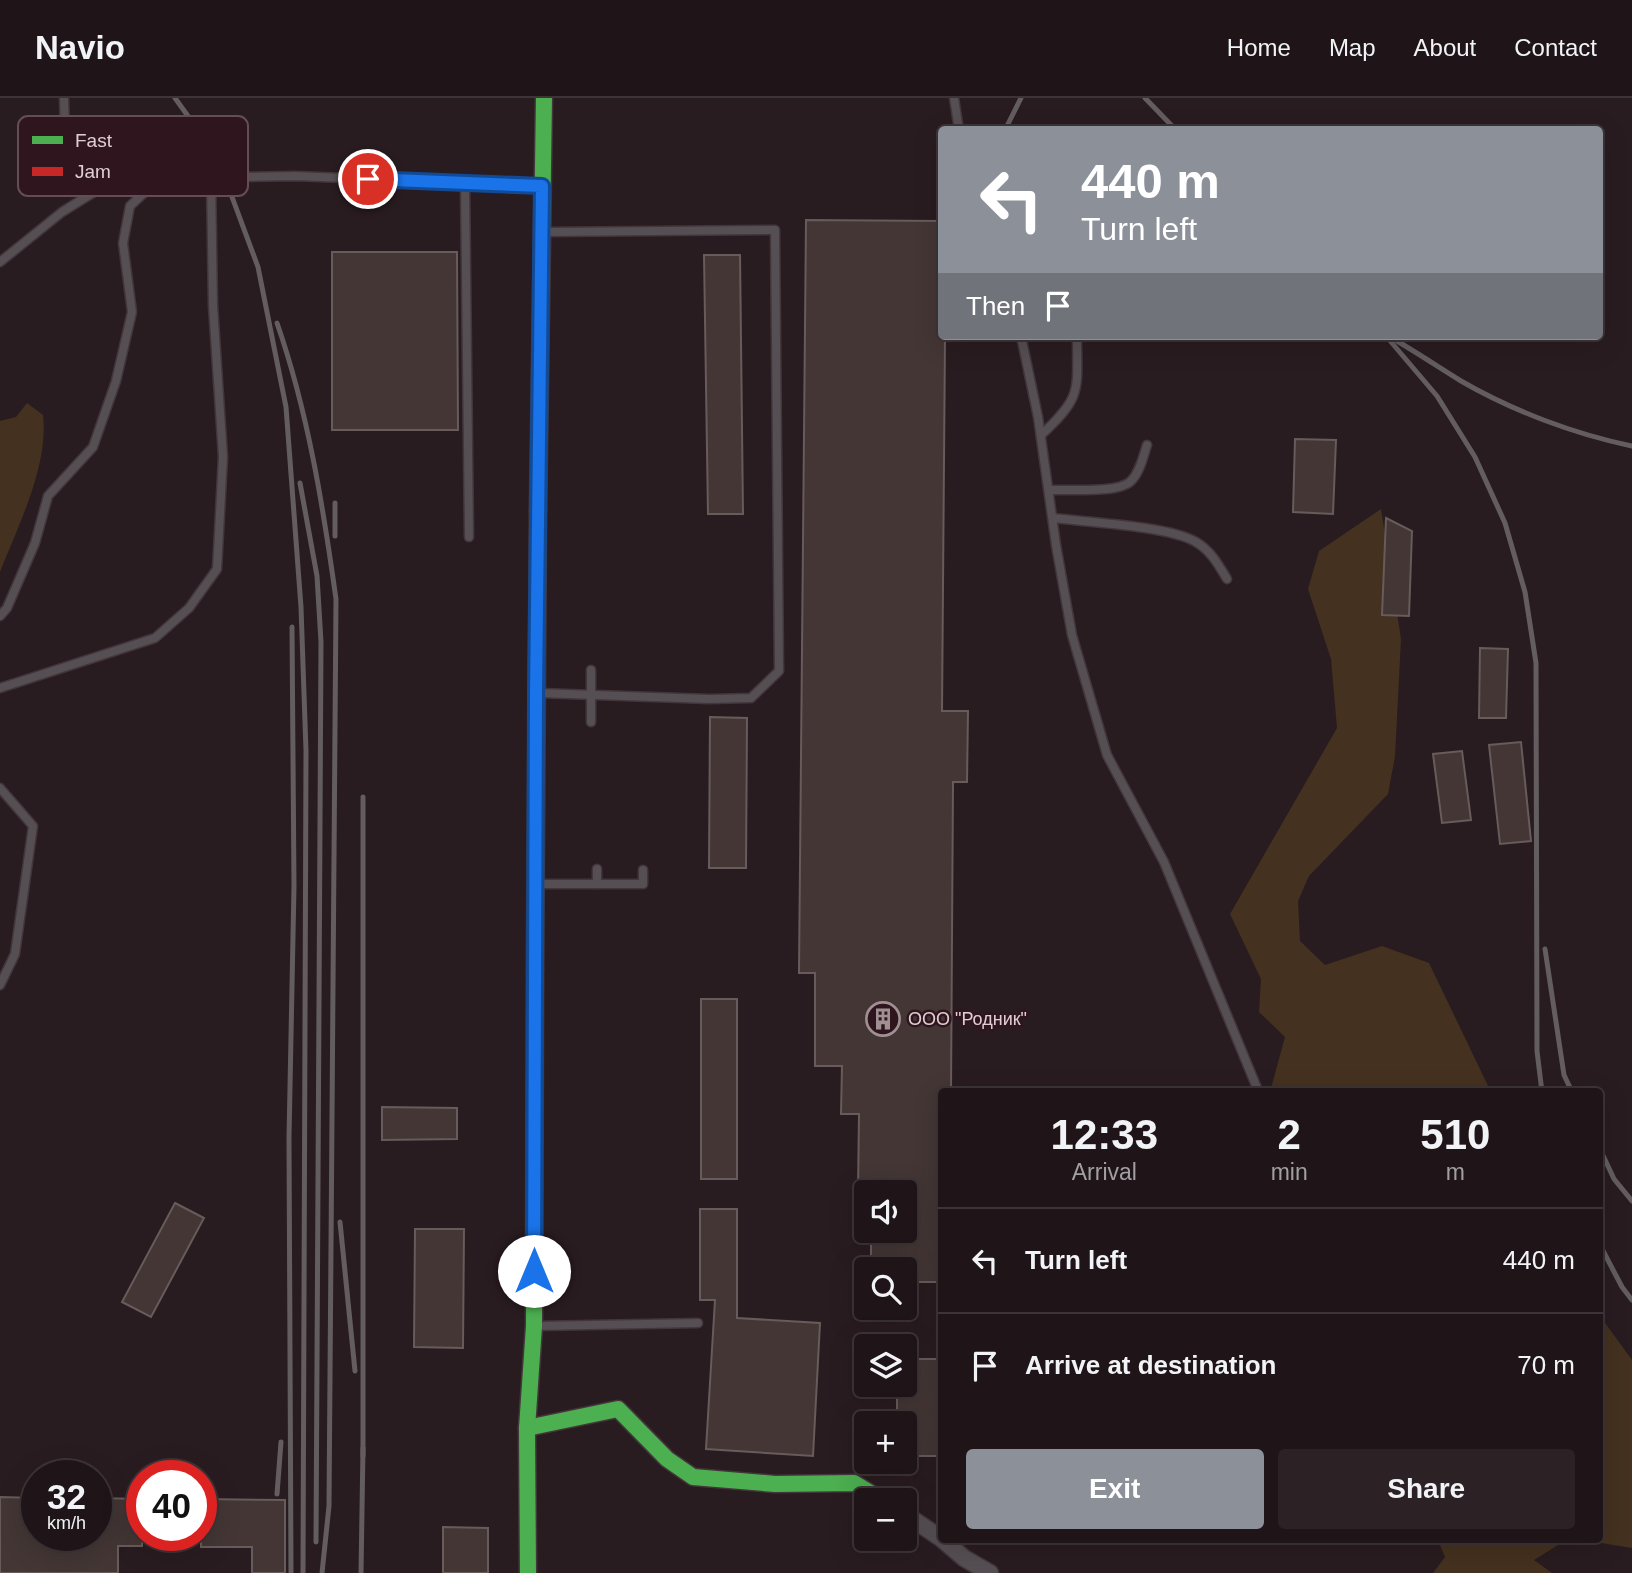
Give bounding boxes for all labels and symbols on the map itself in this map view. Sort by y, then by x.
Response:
legend [18,116,248,196]
text: Fast [75,130,113,151]
pin [338,149,398,209]
text: Jam [75,161,111,182]
building icon: ООО "Родник" [864,1000,902,1038]
place label: ООО "Родник" [908,1009,1027,1029]
position arrow [497,1234,571,1308]
speed limit sign: 40 [126,1460,217,1551]

